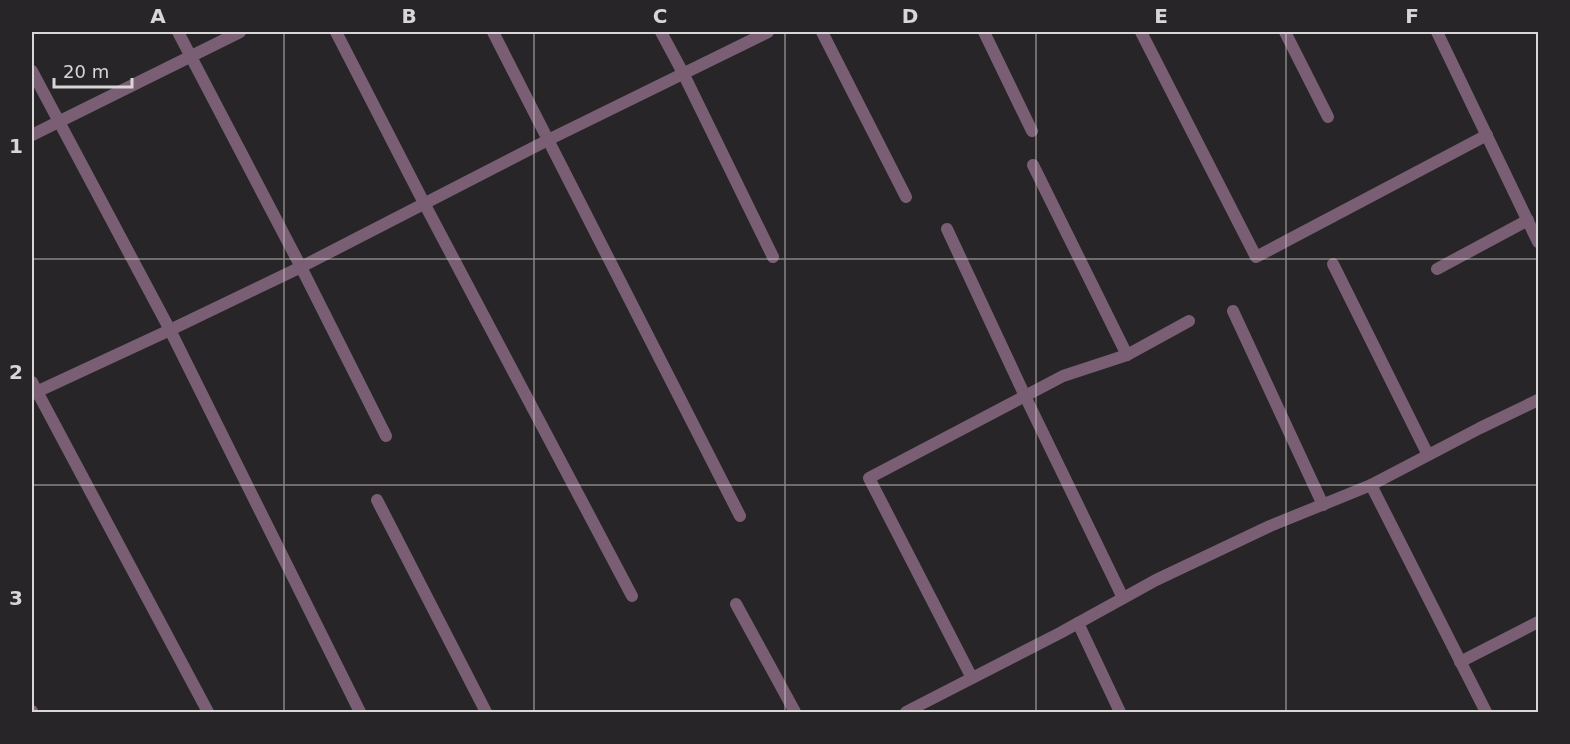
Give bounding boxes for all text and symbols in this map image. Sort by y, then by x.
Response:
text: A [150,4,166,28]
text: B [401,4,417,28]
text: C [653,4,667,28]
text: D [902,4,918,28]
text: E [1154,4,1168,28]
text: F [1405,4,1419,28]
scale bar [54,51,132,89]
text: 20 m [63,61,109,82]
text: 1 [9,134,23,158]
text: 2 [9,360,23,384]
text: 3 [9,586,23,610]

